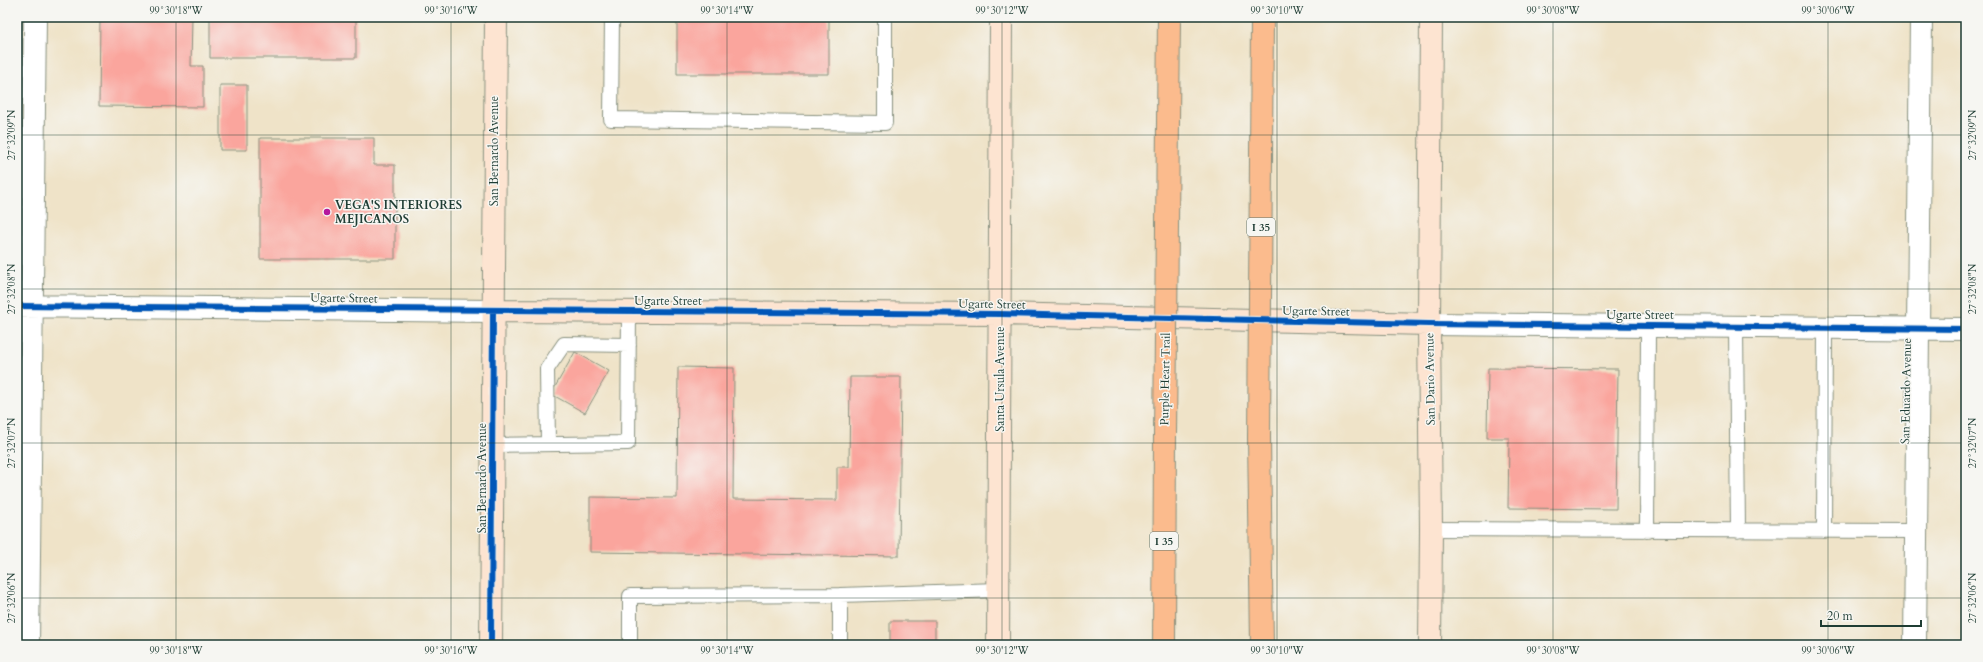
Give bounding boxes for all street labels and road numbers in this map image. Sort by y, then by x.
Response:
street label: San Bernardo Avenue [486,96,502,206]
road number: I 35 [1247,218,1275,236]
street label: Ugarte Street [310,289,378,307]
street label: Ugarte Street [634,293,702,309]
street label: Ugarte Street [958,295,1026,313]
street label: Ugarte Street [1282,302,1350,320]
street label: Ugarte Street [1606,307,1674,323]
street label: Santa Ursula Avenue [992,326,1008,432]
street label: Purple Heart Trail [1156,332,1174,426]
street label: San Dario Avenue [1421,333,1439,425]
street label: San Eduardo Avenue [1897,338,1915,444]
street label: San Bernardo Avenue [474,423,490,533]
road number: I 35 [1150,532,1178,550]

